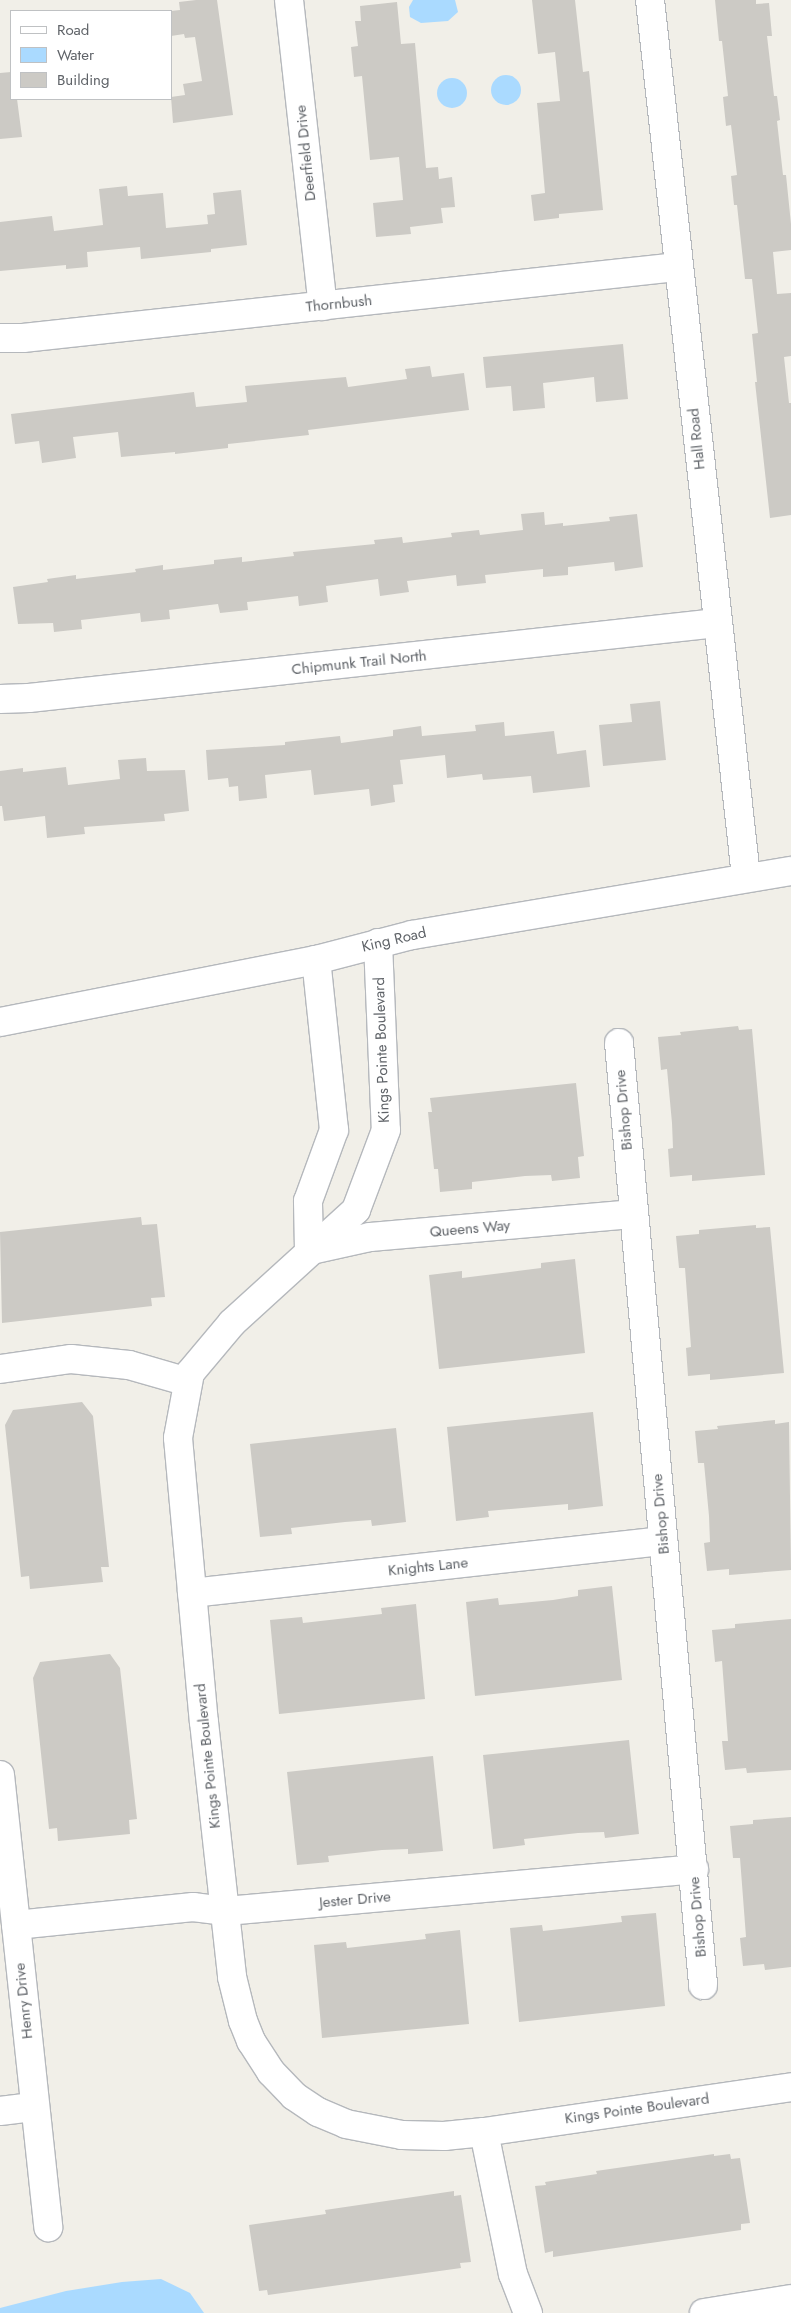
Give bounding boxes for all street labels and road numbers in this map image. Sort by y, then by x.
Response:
street label: Deerfield Drive [292,104,320,202]
street label: Thornbush [305,292,373,316]
street label: Hall Road [685,407,709,471]
street label: Chipmunk Trail North [291,647,427,679]
street label: King Road [360,924,428,956]
street label: Kings Pointe Boulevard [370,977,394,1123]
street label: Bishop Drive [612,1069,636,1151]
street label: Queens Way [429,1217,511,1241]
street label: Bishop Drive [649,1473,673,1555]
street label: Knights Lane [387,1554,469,1580]
street label: Kings Pointe Boulevard [191,1683,225,1829]
street label: Bishop Drive [686,1876,710,1958]
street label: Jester Drive [319,1888,391,1912]
street label: Henry Drive [11,1962,37,2040]
street label: Kings Pointe Boulevard [564,2090,710,2128]

